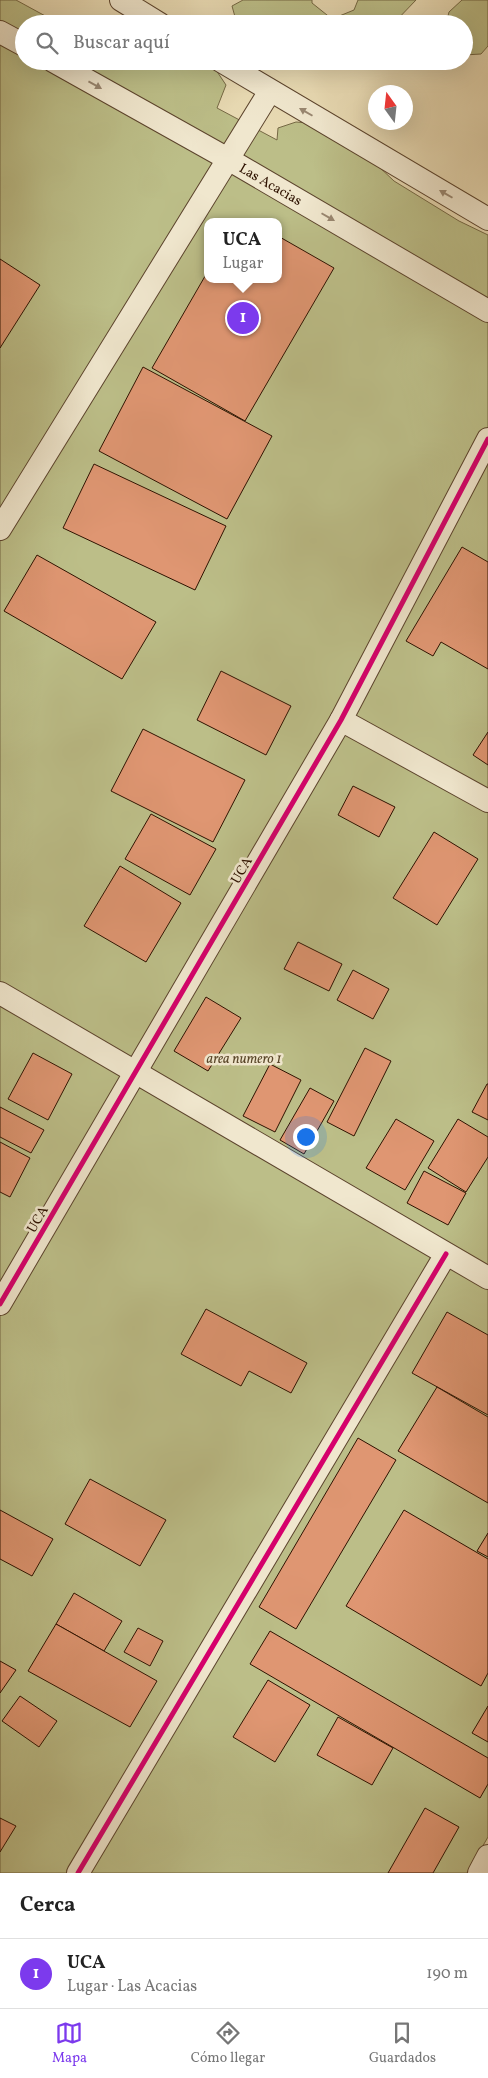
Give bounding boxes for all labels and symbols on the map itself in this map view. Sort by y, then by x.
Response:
one-way arrow [88,81,102,89]
north arrow [368,85,413,130]
one-way arrow [298,108,313,116]
street label: Las Acacias [235,160,305,211]
one-way arrow [439,190,452,199]
one-way arrow [321,213,334,222]
pin: 1 [227,299,259,337]
street label: UCA [227,854,258,888]
park label: area numero 1 [207,1050,281,1069]
your location [293,1124,319,1150]
street label: UCA [23,1203,54,1237]

